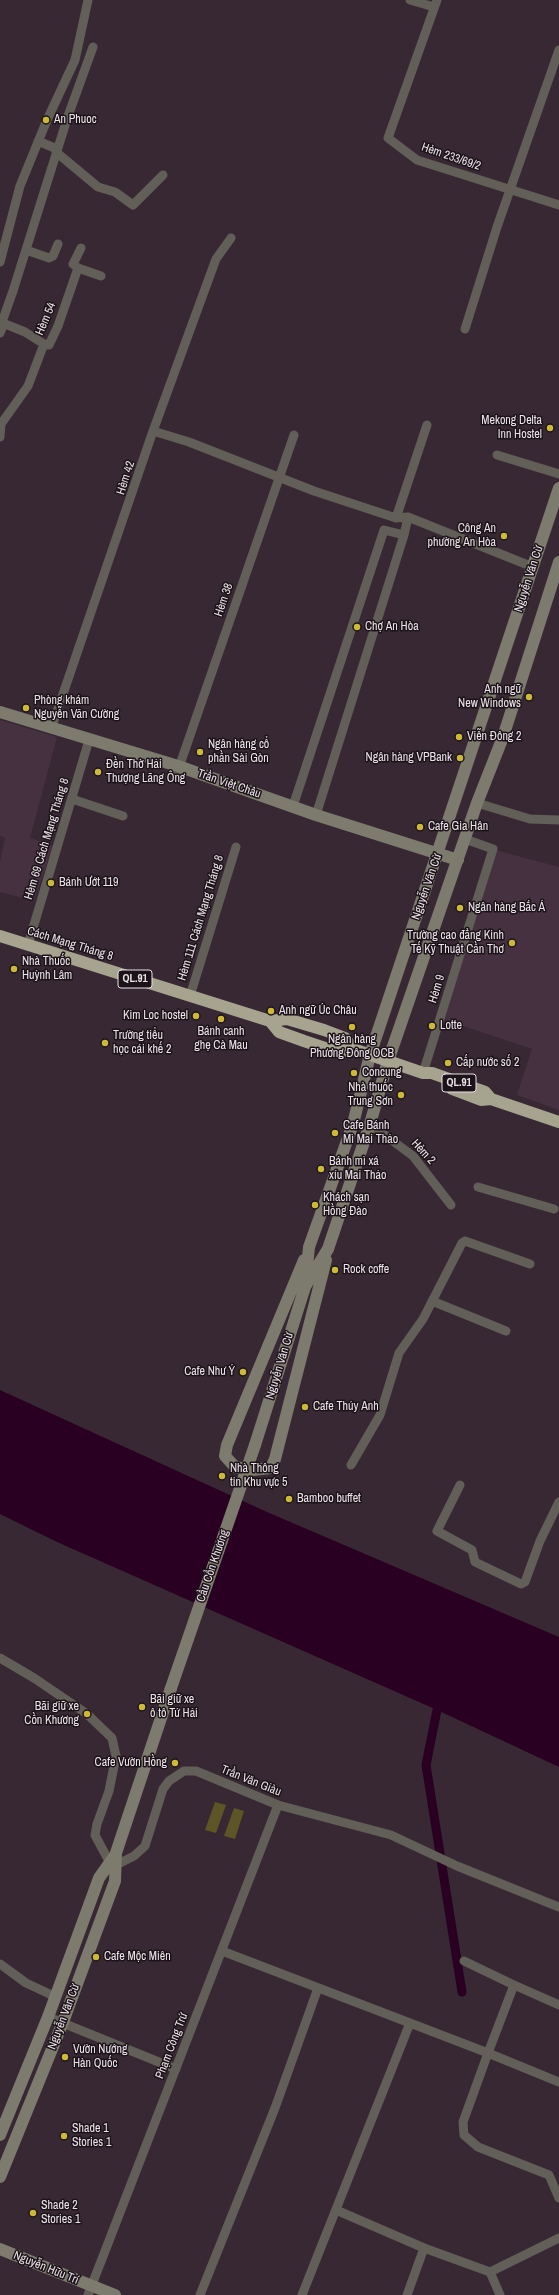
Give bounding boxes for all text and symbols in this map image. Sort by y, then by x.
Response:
place label: An Phuoc [54,113,97,127]
marker: An Phuoc [41,115,51,125]
street label: Hẻm 233/69/2 [419,140,483,174]
street label: Hèm 54 [33,300,59,338]
place label: Mekong Delta Inn Hostel [481,414,542,442]
marker: Mekong Delta Inn Hostel [545,423,555,433]
street label: Hèm 42 [114,459,138,497]
place label: Công An phường An Hòa [428,522,496,550]
marker: Công An phường An Hòa [499,531,509,541]
street label: Nguyễn Văn Cừ [512,544,546,614]
street label: Hèm 38 [212,581,236,619]
place label: Chợ An Hòa [365,620,419,634]
marker: Chợ An Hòa [352,622,362,632]
place label: Anh ngữ New Windows [458,683,521,711]
marker: Anh ngữ New Windows [524,692,534,702]
place label: Phòng khám Nguyễn Văn Cường [34,694,119,722]
marker: Phòng khám Nguyễn Văn Cường [21,703,31,713]
place label: Viễn Đông 2 [467,730,522,744]
marker: Viễn Đông 2 [454,732,464,742]
place label: Ngân hàng cổ phần Sài Gòn [208,738,269,766]
marker: Ngân hàng cổ phần Sài Gòn [195,747,205,757]
place label: Ngân hàng VPBank [366,751,452,765]
marker: Ngân hàng VPBank [455,753,465,763]
place label: Đền Thờ Hải Thượng Lãng Ông [106,758,185,786]
street label: Trần Việt Châu [195,766,263,802]
marker: Đền Thờ Hải Thượng Lãng Ông [93,767,103,777]
street label: Hẻm 69 Cách Mạng Tháng 8 [22,776,72,902]
place label: Cafe Gia Hân [428,820,488,834]
marker: Cafe Gia Hân [415,822,425,832]
street label: Nguyễn Văn Cừ [409,852,445,922]
street label: Hẻm 111 Cách Mạng Tháng 8 [175,854,227,982]
place label: Bánh Ướt 119 [59,876,118,890]
marker: Bánh Ướt 119 [46,878,56,888]
place label: Ngân hàng Bắc Á [468,901,545,915]
marker: Ngân hàng Bắc Á [455,903,465,913]
street label: Cách Mạng Tháng 8 [25,924,115,964]
place label: Trường cao đẳng Kinh Tế Kỹ Thuật Cần Thơ [407,929,504,957]
marker: Trường cao đẳng Kinh Tế Kỹ Thuật Cần Thơ [507,938,517,948]
place label: Nhà Thuốc Huỳnh Lâm [22,955,72,983]
marker: Nhà Thuốc Huỳnh Lâm [9,964,19,974]
road number: QL.91 [118,970,152,988]
street label: Hẻm 9 [426,973,448,1005]
place label: Anh ngữ Úc Châu [279,1004,357,1018]
marker: Anh ngữ Úc Châu [266,1006,276,1016]
place label: Kim Loc hostel [123,1009,188,1023]
marker: Kim Loc hostel [191,1011,201,1021]
marker: Bánh canh ghẹ Cà Mau [216,1014,226,1024]
place label: Lotte [440,1019,462,1033]
marker: Lotte [427,1021,437,1031]
marker: Ngân hàng Phương Đông OCB [347,1022,357,1032]
place label: Bánh canh ghẹ Cà Mau [194,1025,248,1053]
place label: Trường tiểu học cái khế 2 [113,1029,172,1057]
place label: Ngân hàng Phương Đông OCB [310,1033,394,1061]
marker: Trường tiểu học cái khế 2 [100,1038,110,1048]
place label: Cấp nước số 2 [456,1056,519,1070]
marker: Cấp nước số 2 [443,1058,453,1068]
place label: Concung [362,1066,401,1080]
marker: Concung [349,1068,359,1078]
road number: QL.91 [442,1074,476,1092]
place label: Nhà thuốc Trung Sơn [347,1081,393,1109]
marker: Nhà thuốc Trung Sơn [396,1090,406,1100]
place label: Cafe Bánh Mì Mai Thảo [343,1119,398,1147]
marker: Cafe Bánh Mì Mai Thảo [330,1128,340,1138]
street label: Hẻm 2 [408,1136,438,1168]
place label: Bánh mì xá xíu Mai Thảo [329,1155,386,1183]
marker: Bánh mì xá xíu Mai Thảo [316,1164,326,1174]
place label: Khách sạn Hồng Đào [323,1191,369,1219]
marker: Khách sạn Hồng Đào [310,1200,320,1210]
place label: Rock coffe [343,1263,389,1277]
marker: Rock coffe [330,1265,340,1275]
street label: Nguyễn Văn Cừ [263,1331,297,1401]
place label: Cafe Như Ý [184,1365,235,1379]
marker: Cafe Như Ý [238,1367,248,1377]
place label: Cafe Thúy Anh [313,1400,379,1414]
marker: Cafe Thúy Anh [300,1402,310,1412]
place label: Nhà Thông tin Khu vực 5 [230,1462,287,1490]
marker: Nhà Thông tin Khu vực 5 [217,1471,227,1481]
place label: Bamboo buffet [297,1492,361,1506]
marker: Bamboo buffet [284,1494,294,1504]
street label: Cầu Cồn Khương [194,1528,232,1604]
place label: Bãi giữ xe ô tô Tứ Hải [150,1693,198,1721]
place label: Bãi giữ xe Cồn Khương [24,1700,79,1728]
marker: Bãi giữ xe ô tô Tứ Hải [137,1702,147,1712]
marker: Bãi giữ xe Cồn Khương [82,1709,92,1719]
place label: Cafe Vườn Hồng [95,1756,167,1770]
marker: Cafe Vườn Hồng [170,1758,180,1768]
street label: Trần Văn Giàu [219,1762,283,1800]
place label: Cafe Mộc Miên [104,1950,171,1964]
marker: Cafe Mộc Miên [91,1952,101,1962]
street label: Nguyễn Văn Cừ [45,1982,83,2052]
street label: Phạm Công Trứ [153,2011,191,2081]
place label: Vườn Nướng Hàn Quốc [73,2043,127,2071]
marker: Vườn Nướng Hàn Quốc [60,2052,70,2062]
place label: Shade 1 Stories 1 [72,2122,111,2150]
marker: Shade 1 Stories 1 [59,2131,69,2141]
place label: Shade 2 Stories 1 [41,2199,80,2227]
marker: Shade 2 Stories 1 [28,2208,38,2218]
street label: Nguyễn Hữu Trí [11,2248,81,2288]

